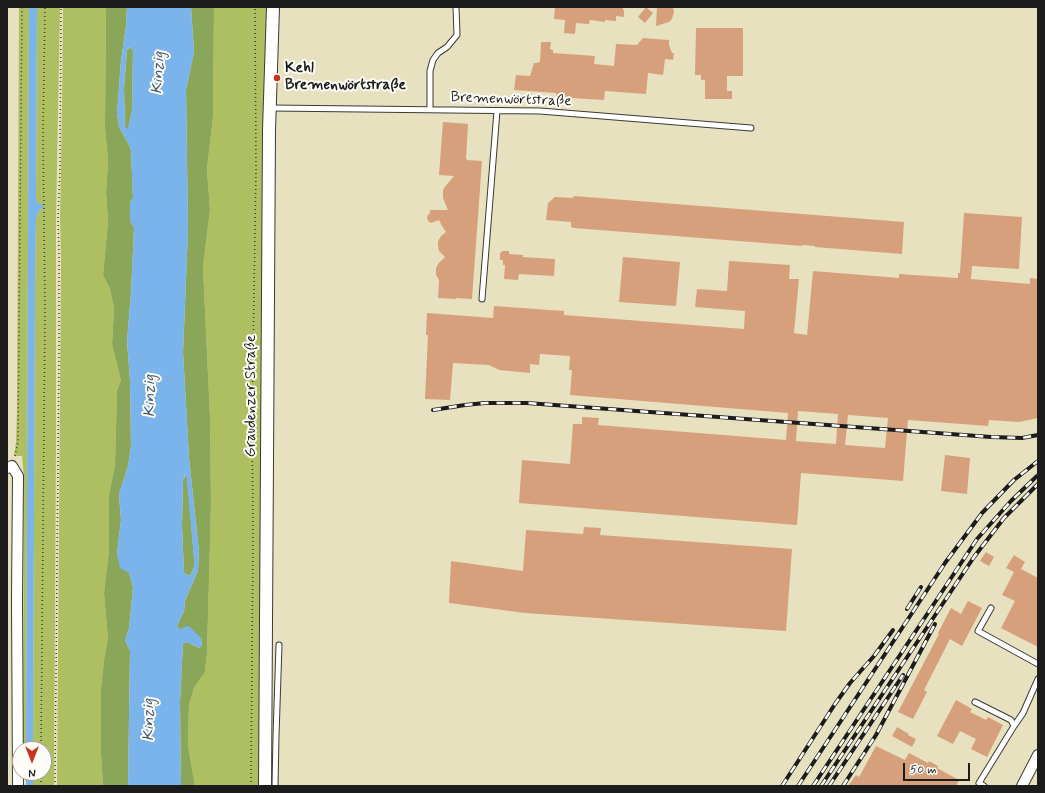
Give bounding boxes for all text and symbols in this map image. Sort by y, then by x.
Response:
water label: Kinzig [148,51,170,95]
place label: Kehl Bremenwörtstraße [285,60,406,95]
marker: Kehl Bremenwörtstraße [272,73,282,83]
street label: Bremenwörtstraße [450,89,572,111]
street label: Graudenzer Straße [243,335,261,457]
water label: Kinzig [141,375,161,417]
water label: Kinzig [140,699,160,741]
north arrow [12,741,52,781]
scale bar [905,755,972,781]
text: 50 m [910,762,937,778]
text: N [28,765,36,779]

